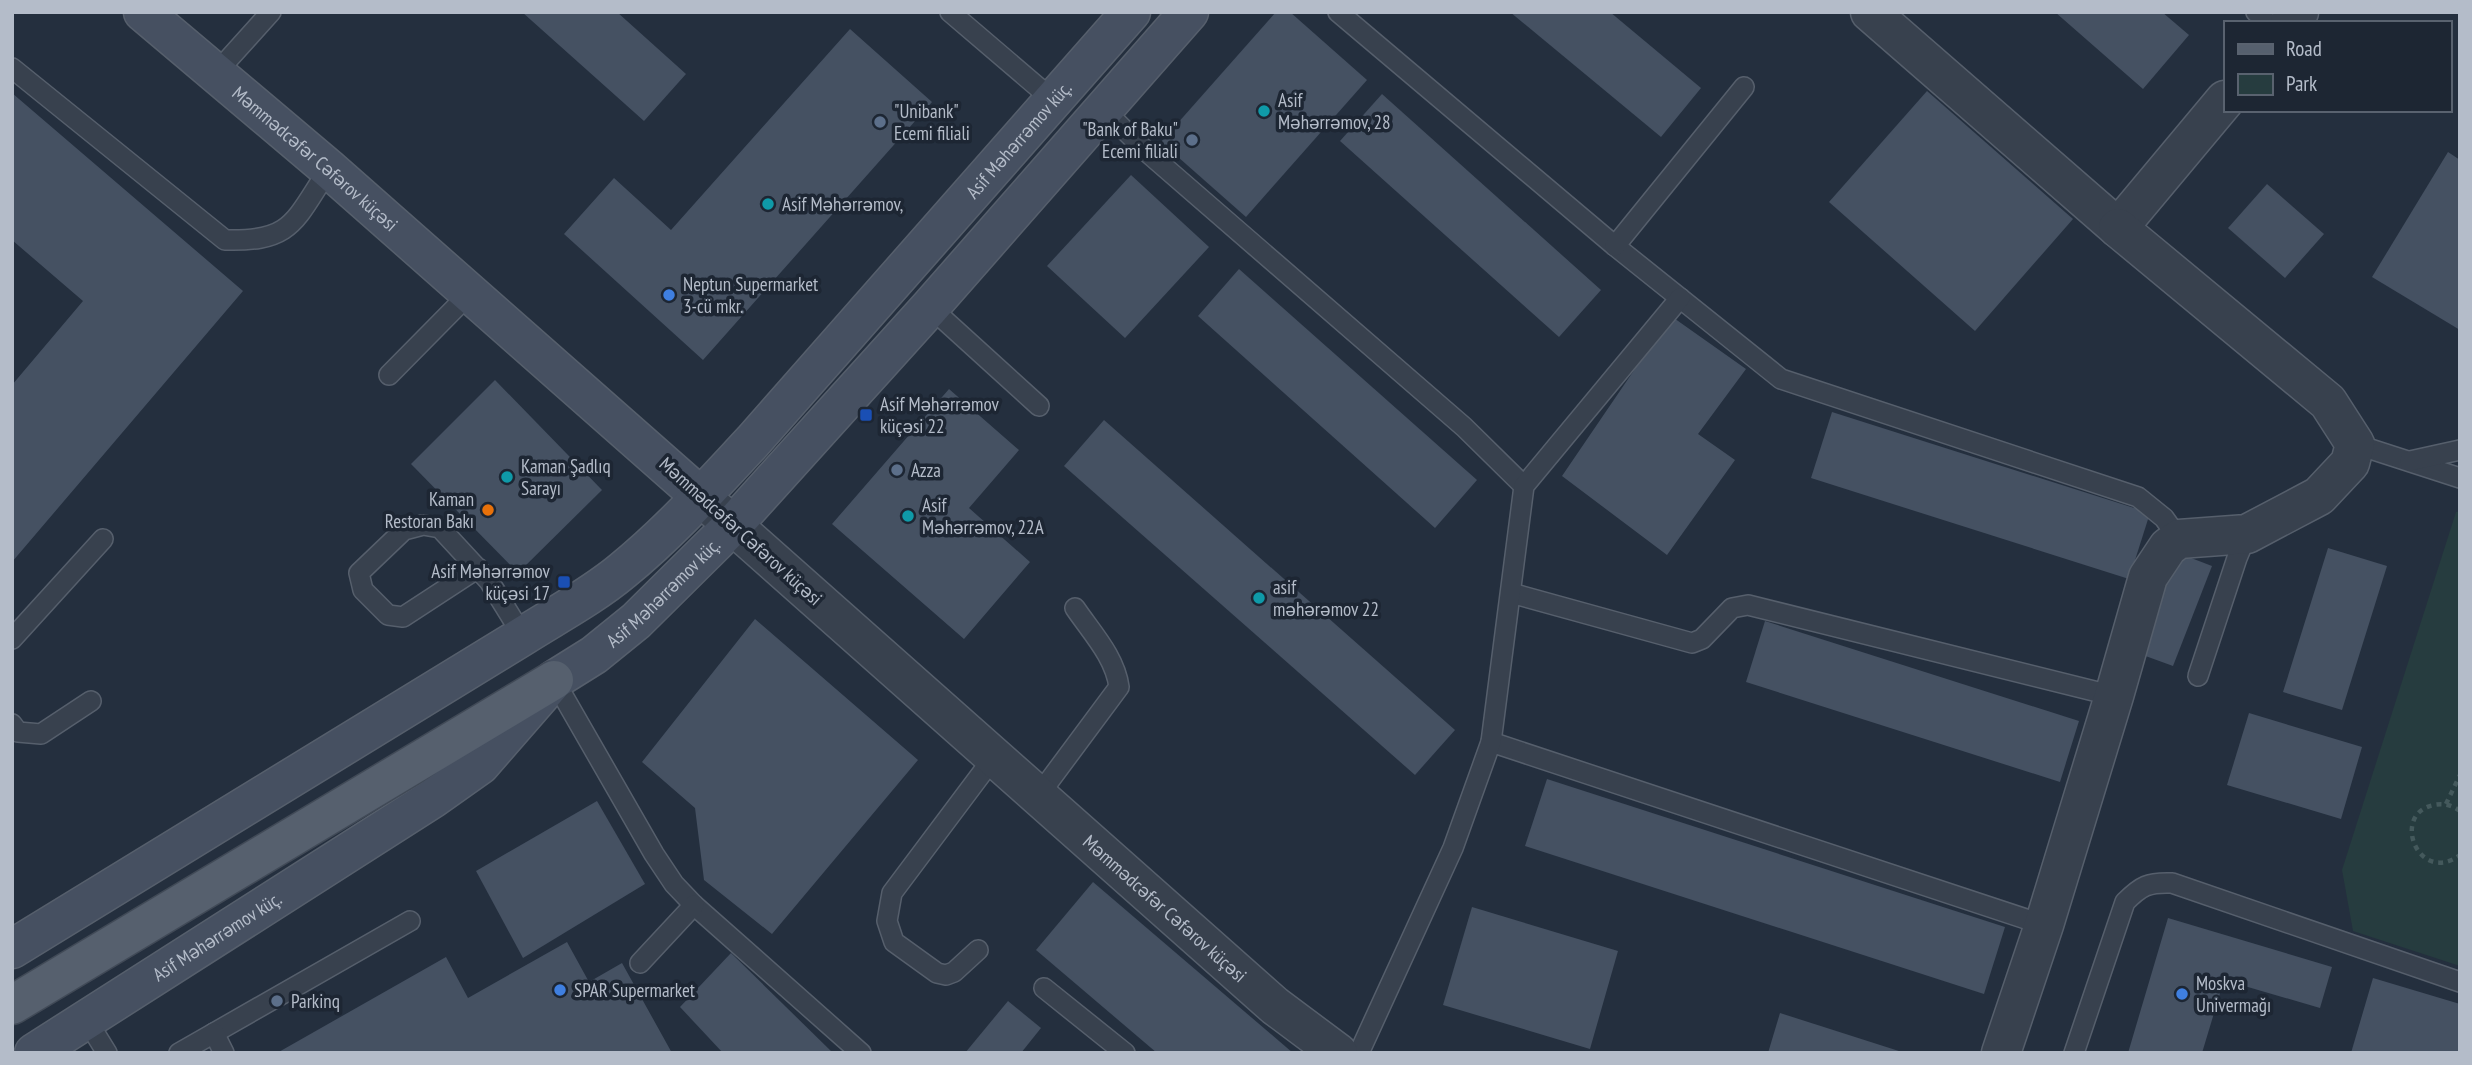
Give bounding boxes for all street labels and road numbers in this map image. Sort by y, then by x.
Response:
street label: Asif Məhərrəmov küç. [960,76,1076,203]
street label: Məmmədcəfər Cəfərov küçəsi [227,81,403,236]
street label: Məmmədcəfər Cəfərov küçəsi [655,452,827,610]
street label: Asif Məhərrəmov küç. [601,533,725,652]
street label: Məmmədcəfər Cəfərov küçəsi [1078,829,1252,987]
street label: Asif Məhərrəmov küç. [148,886,286,986]

